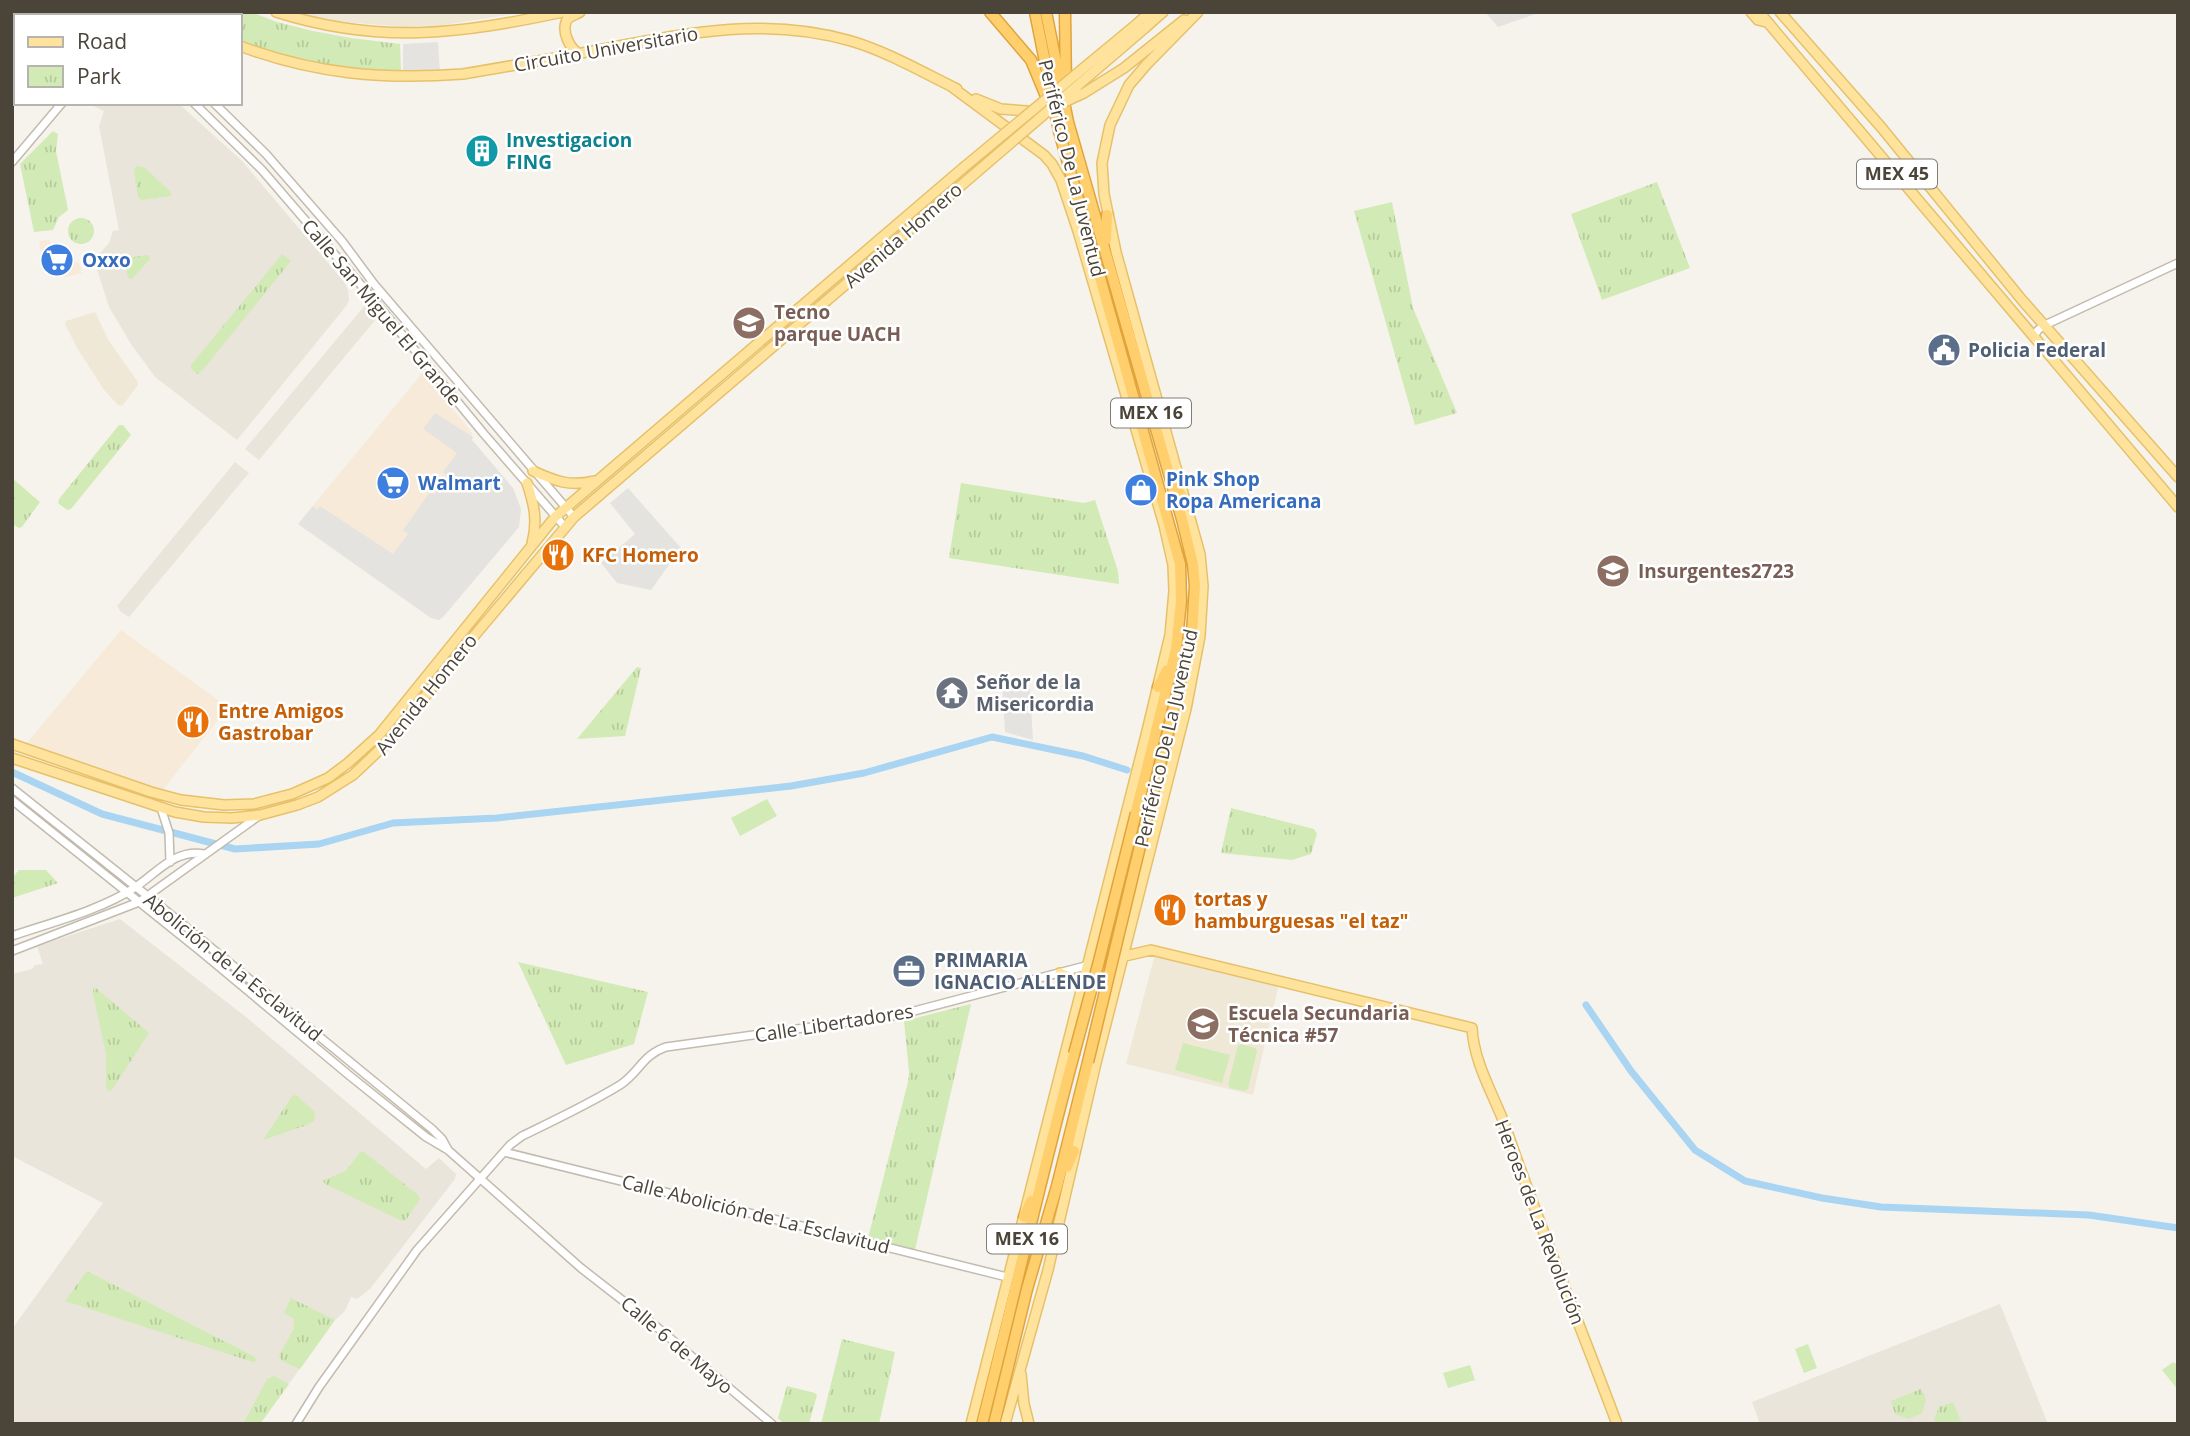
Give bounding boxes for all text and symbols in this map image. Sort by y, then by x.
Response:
legend [14,14,242,105]
street label: Circuito Universitario [512,20,700,78]
text: Road [77,27,127,55]
street label: Periférico De La Juventud [1032,57,1112,279]
text: Park [77,62,121,90]
place label: Investigacion FING [506,127,632,175]
building icon: Investigacion FING [463,132,501,170]
road number: MEX 45 [1857,160,1937,188]
street label: Avenida Homero [838,176,968,294]
street label: Calle San Miguel El Grande [296,213,468,411]
supermarket icon: Oxxo [38,241,76,279]
place label: Oxxo [82,247,131,273]
place label: Tecno parque UACH [774,299,901,347]
school or university icon: Tecno parque UACH [730,304,768,342]
public building icon: Policia Federal [1925,331,1963,369]
place label: Policia Federal [1968,337,2106,363]
road number: MEX 16 [1111,398,1191,428]
supermarket icon: Walmart [374,464,412,502]
place label: Pink Shop Ropa Americana [1166,466,1321,514]
place label: Walmart [418,470,501,496]
shop icon: Pink Shop Ropa Americana [1122,471,1160,509]
restaurant icon: KFC Homero [539,536,577,574]
place label: KFC Homero [582,542,699,568]
school or university icon: Insurgentes2723 [1594,552,1632,590]
place label: Insurgentes2723 [1638,558,1794,584]
street label: Periférico De La Juventud [1128,626,1204,850]
street label: Avenida Homero [369,628,483,760]
place label: Señor de la Misericordia [976,669,1094,717]
temple icon: Señor de la Misericordia [933,674,971,712]
place label: Entre Amigos Gastrobar [218,698,344,746]
restaurant icon: Entre Amigos Gastrobar [174,703,212,741]
place label: tortas y hamburguesas "el taz" [1194,886,1408,934]
street label: Abolición de la Esclavitud [138,887,328,1047]
restaurant icon: tortas y hamburguesas "el taz" [1151,891,1189,929]
place label: PRIMARIA IGNACIO ALLENDE [934,947,1106,995]
office icon: PRIMARIA IGNACIO ALLENDE [890,952,928,990]
street label: Calle Libertadores [753,998,915,1048]
place label: Escuela Secundaria Técnica #57 [1228,1000,1410,1048]
school or university icon: Escuela Secundaria Técnica #57 [1184,1005,1222,1043]
street label: Heroes de La Revolución [1489,1116,1591,1328]
street label: Calle Abolición de La Esclavitud [619,1168,893,1260]
road number: MEX 16 [987,1224,1067,1254]
street label: Calle 6 de Mayo [615,1290,739,1400]

